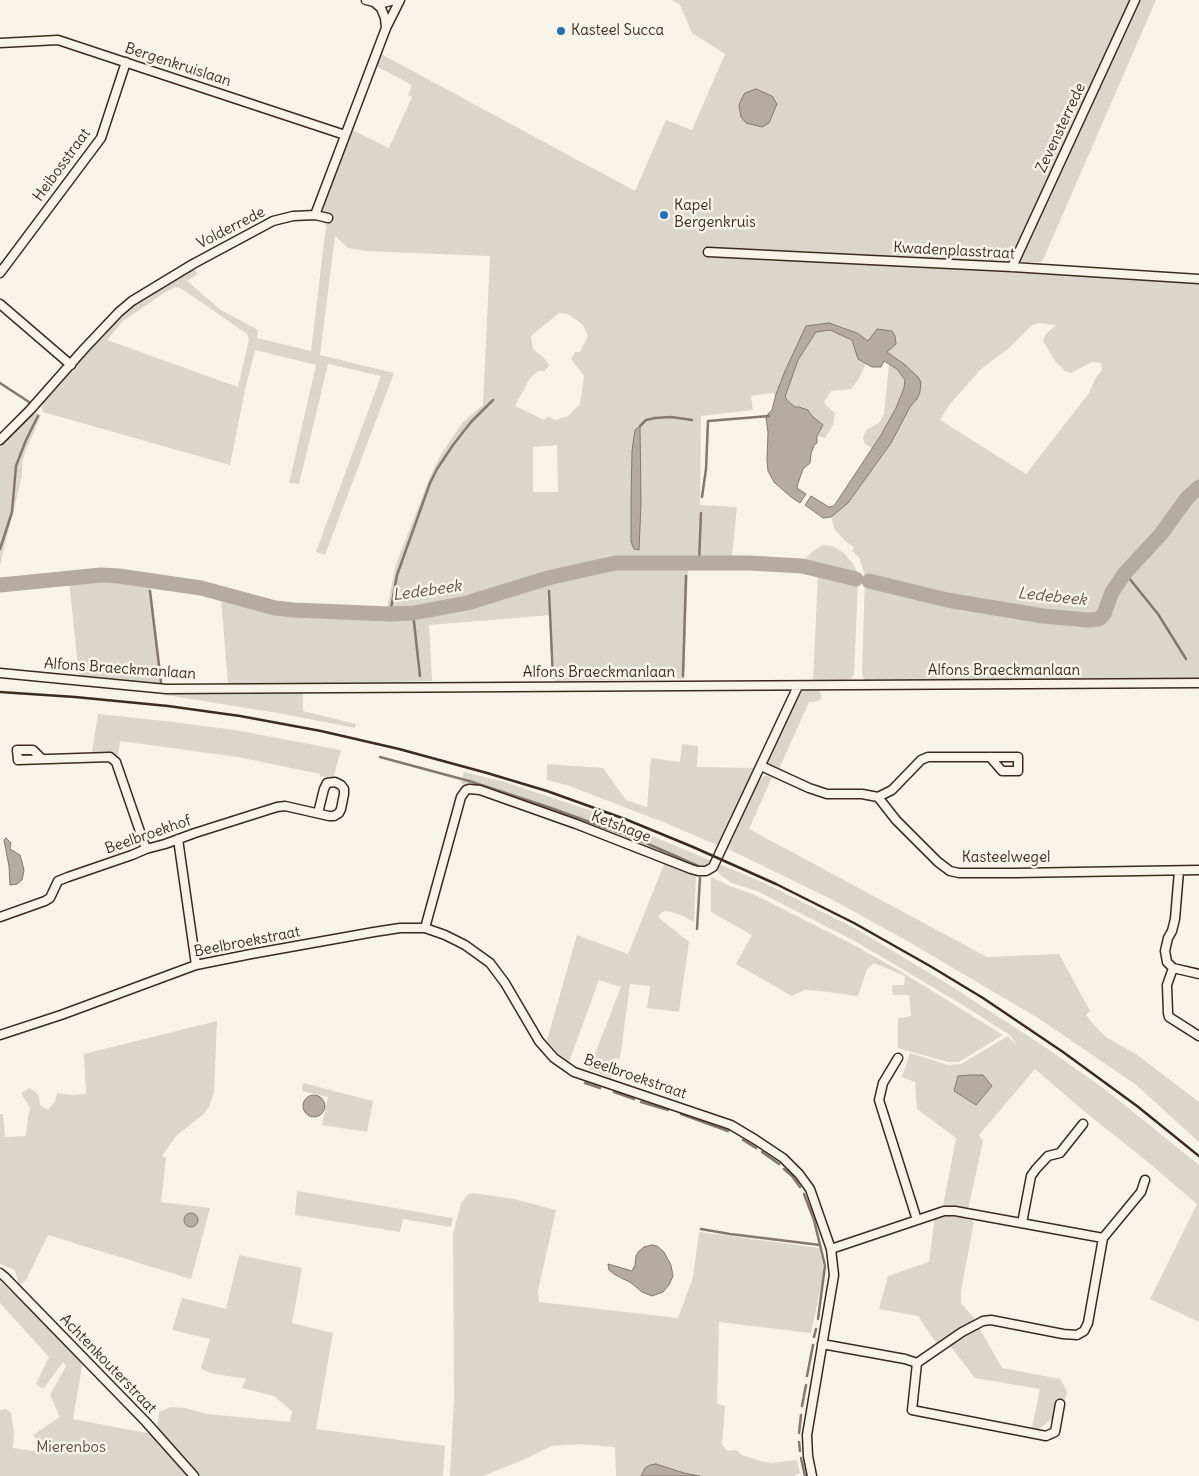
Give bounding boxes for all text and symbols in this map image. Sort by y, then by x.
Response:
place label: Kasteel Succa [571,22,664,40]
marker: Kasteel Succa [555,25,567,37]
street label: Bergenkruislaan [123,39,233,91]
street label: Zevensterrede [1032,80,1090,176]
street label: Heibosstraat [30,125,94,205]
place label: Kapel Bergenkruis [674,197,756,232]
street label: Volderrede [194,203,268,253]
marker: Kapel Bergenkruis [658,209,670,221]
street label: Kwadenplasstraat [893,239,1015,263]
water label: Ledebeek [391,577,463,605]
water label: Ledebeek [1017,584,1087,610]
street label: Alfons Braeckmanlaan [43,655,197,683]
street label: Alfons Braeckmanlaan [928,662,1080,680]
street label: Alfons Braeckmanlaan [523,664,675,682]
street label: Ketshage [589,807,653,847]
street label: Beelbroekhof [103,812,193,858]
street label: Kasteelwegel [962,849,1050,867]
street label: Beelbroekstraat [192,923,302,961]
street label: Beelbroekstraat [581,1051,689,1103]
street label: Achtenkouterstraat [56,1311,160,1417]
park label: Mierenbos [36,1439,106,1457]

